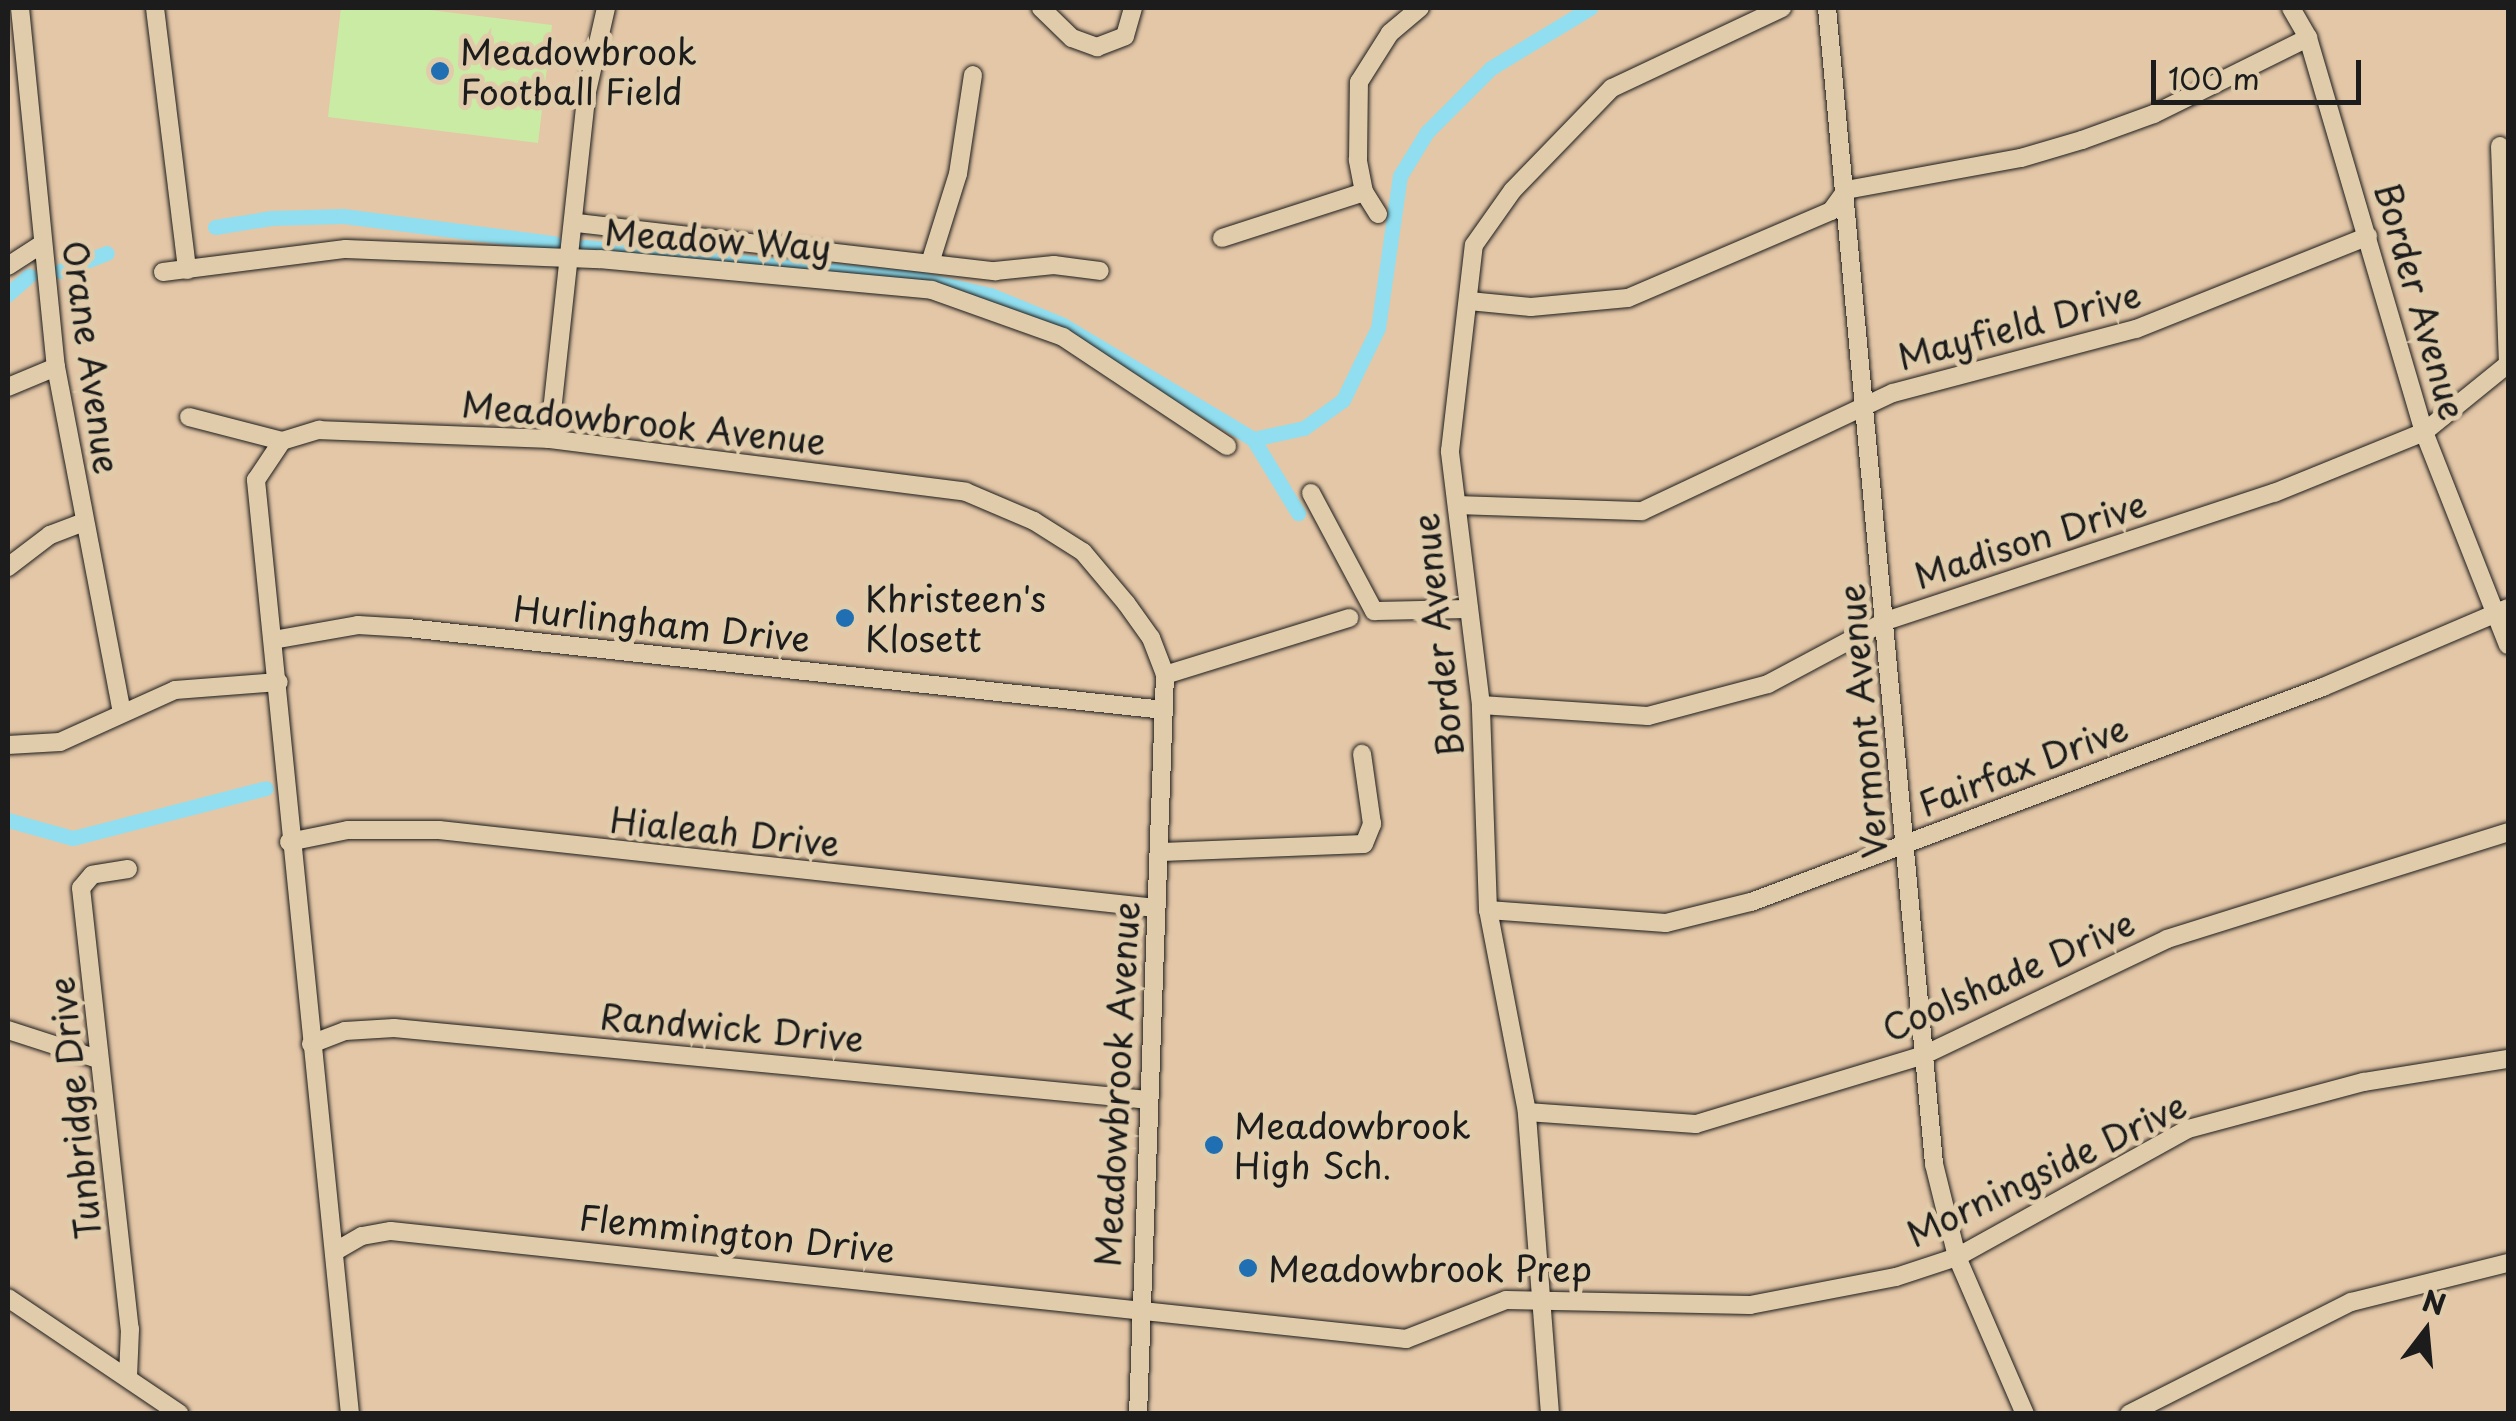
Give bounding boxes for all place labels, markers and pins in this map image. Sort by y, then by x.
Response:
place label: Meadowbrook Football Field [460,30,697,112]
marker: Meadowbrook Football Field [429,60,451,82]
place label: Khristeen's Klosett [865,577,1046,659]
marker: Khristeen's Klosett [834,607,856,629]
place label: Meadowbrook High Sch. [1234,1104,1471,1186]
marker: Meadowbrook High Sch. [1203,1134,1225,1156]
place label: Meadowbrook Prep [1268,1247,1594,1289]
marker: Meadowbrook Prep [1237,1257,1259,1279]

